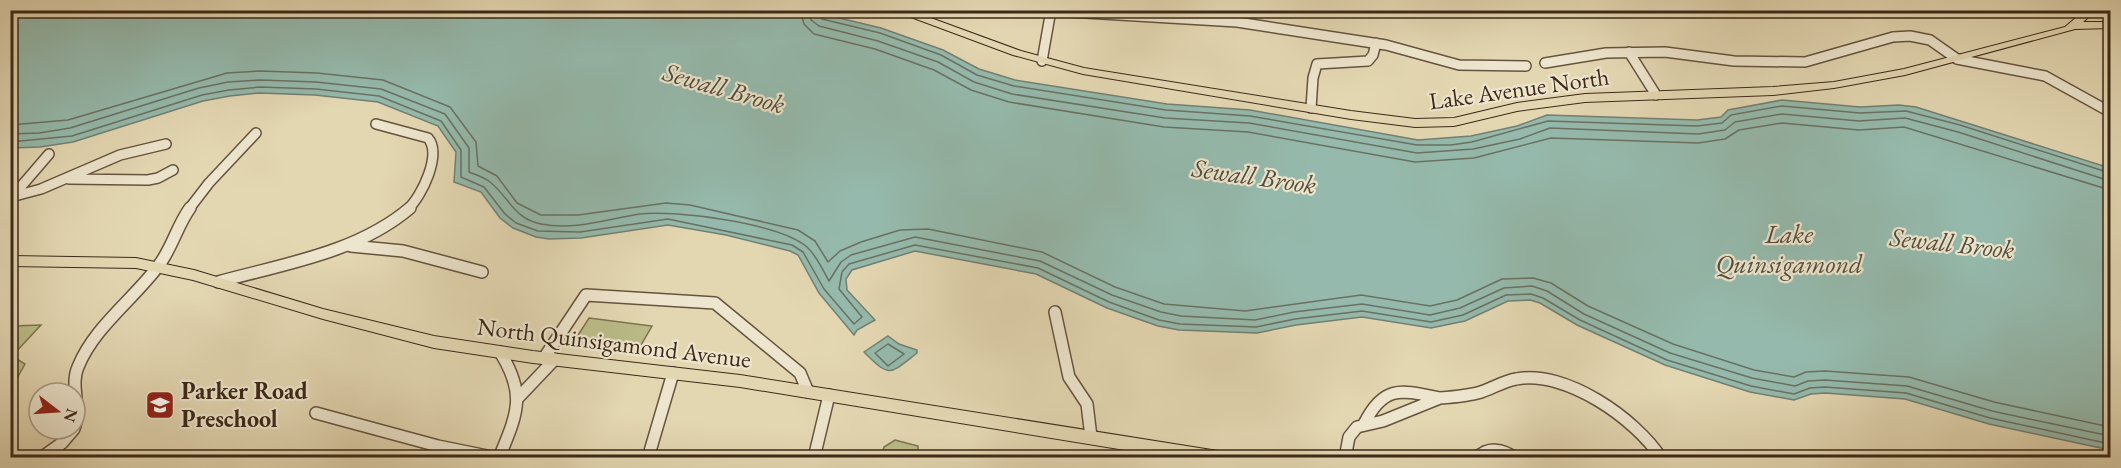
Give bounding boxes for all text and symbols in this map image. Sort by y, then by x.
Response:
water label: Sewall Brook [658,54,789,122]
street label: Lake Avenue North [1427,61,1611,116]
water label: Sewall Brook [1189,150,1318,202]
water label: Lake Quinsigamond [1715,217,1863,281]
water label: Sewall Brook [1887,219,2016,266]
street label: North Quinsigamond Avenue [475,310,753,375]
place label: Parker Road Preschool [181,375,308,434]
north arrow [27,381,87,441]
school or university icon: Parker Road Preschool [144,389,176,421]
text: N [59,406,83,425]

